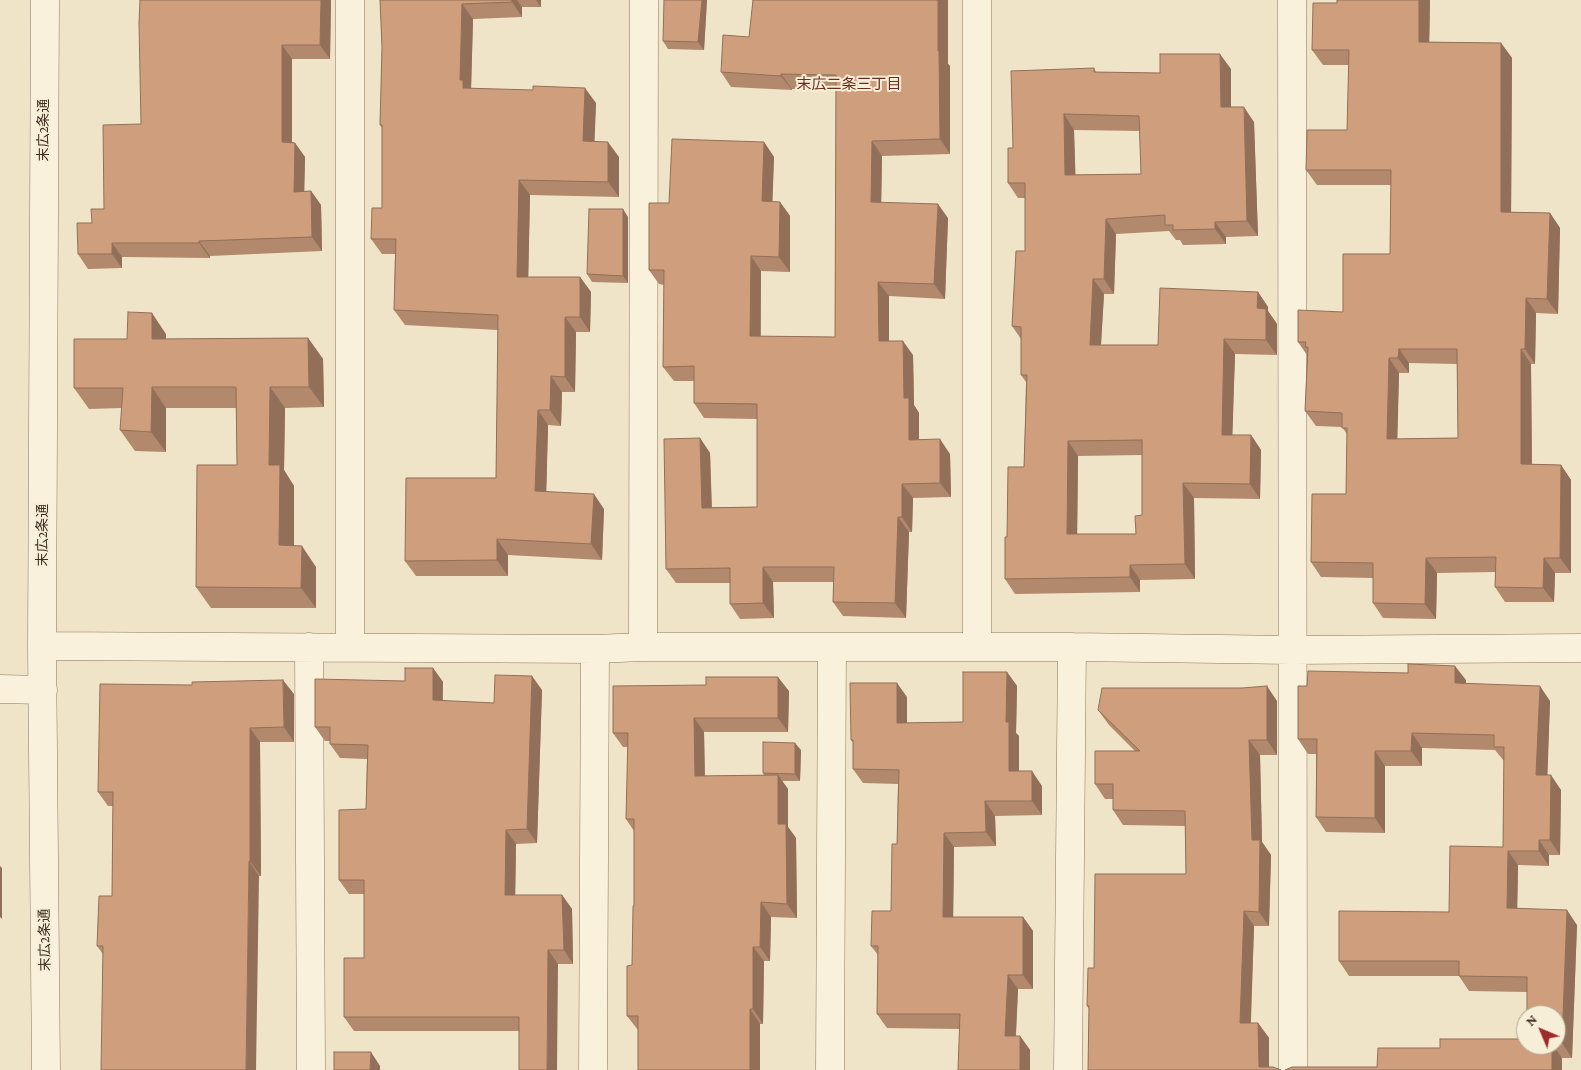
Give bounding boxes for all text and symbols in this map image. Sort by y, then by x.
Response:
district label: 末広二条三丁目 [797,75,901,93]
street label: 末広2条通 [36,99,52,161]
street label: 末広2条通 [35,504,51,566]
street label: 末広2条通 [36,909,54,971]
north arrow [1516,1005,1566,1055]
text: N [1522,1011,1540,1029]

